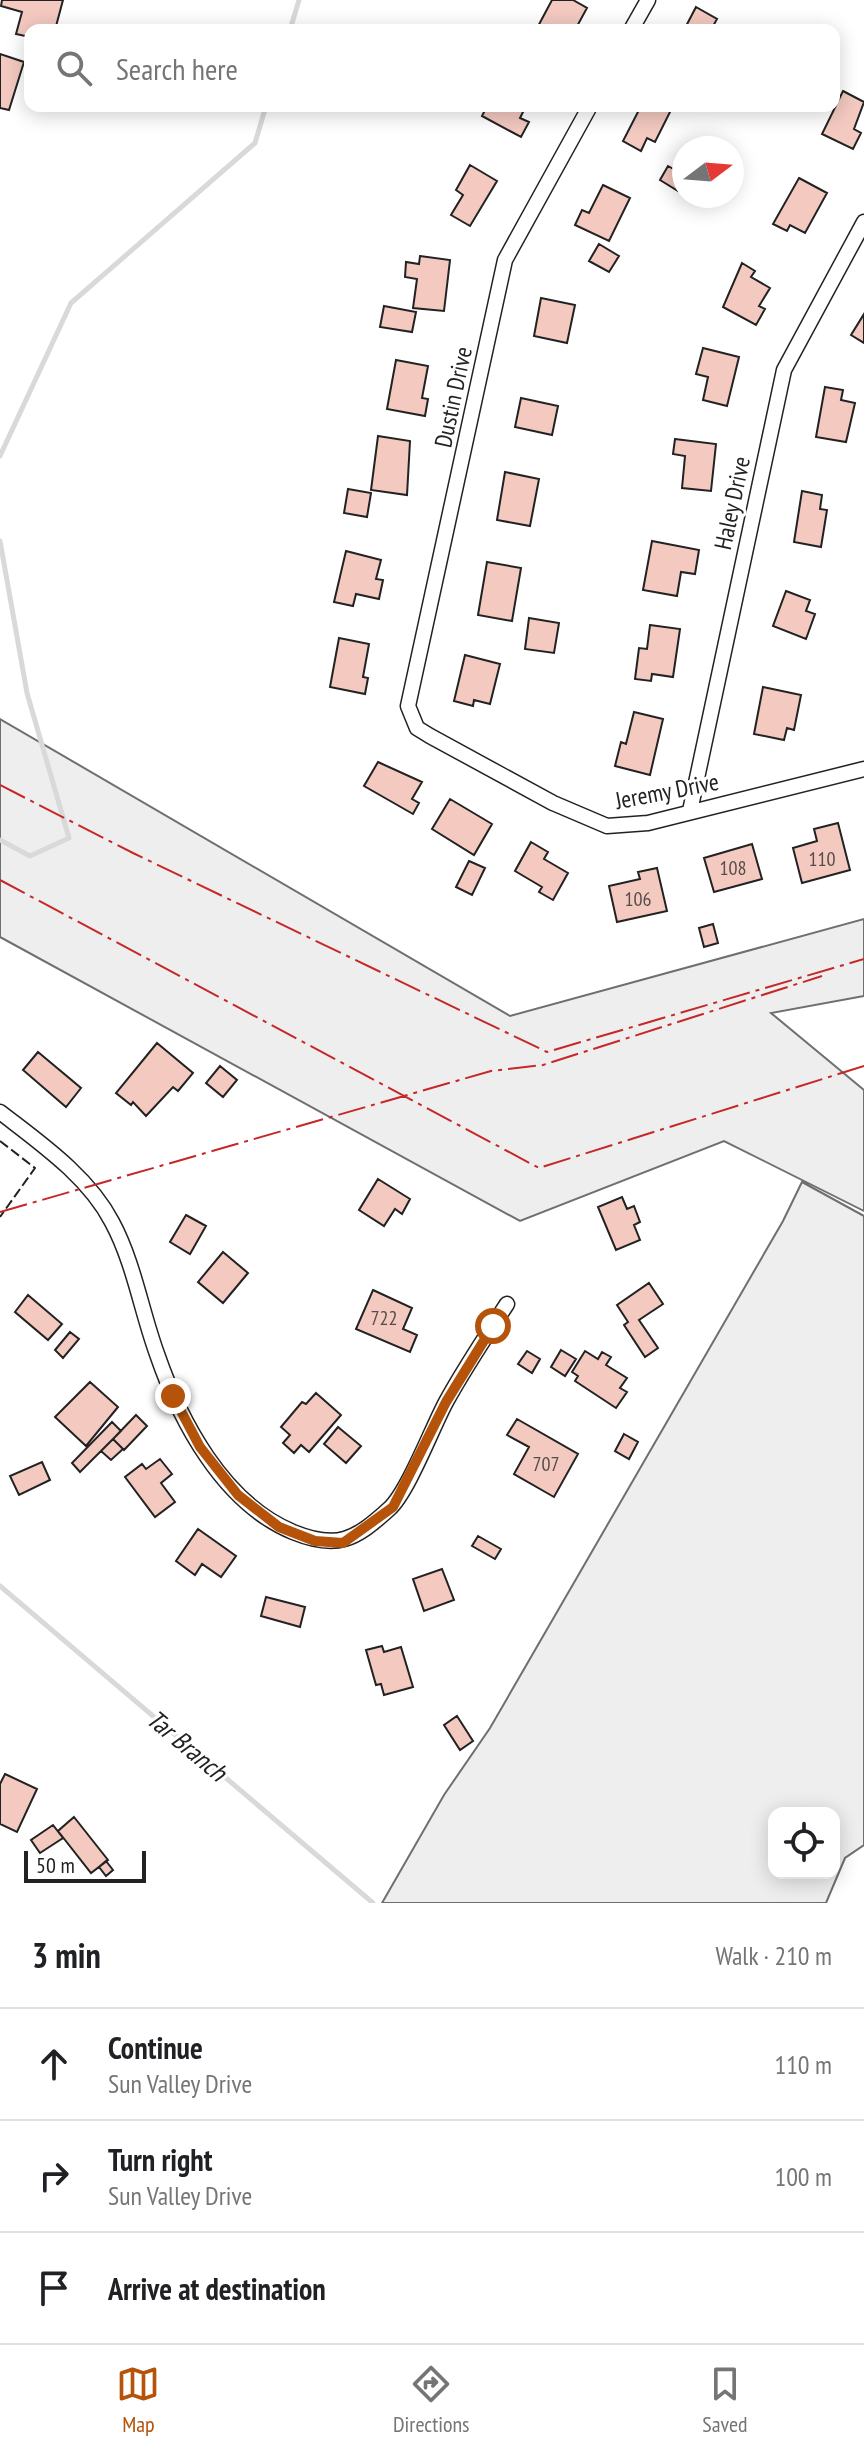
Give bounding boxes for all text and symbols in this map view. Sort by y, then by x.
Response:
search box [24,24,840,112]
icon: search [52,46,96,90]
text: Search here [116,49,238,88]
north arrow [672,136,744,208]
street label: Dustin Drive [427,344,479,450]
street label: Haley Drive [707,454,757,552]
street label: Jeremy Drive [612,766,721,816]
house number: 110 [809,846,836,872]
house number: 108 [720,855,747,881]
house number: 106 [625,886,652,912]
house number: 722 [371,1305,398,1331]
route start [475,1308,511,1344]
route end [155,1378,191,1414]
house number: 707 [533,1451,560,1477]
water label: Tar Branch [140,1702,235,1789]
map controls [768,1807,840,1879]
button: locate [768,1807,840,1879]
scale bar [24,1847,146,1883]
text: 50 m [36,1851,75,1879]
text: 3 min [32,1933,101,1977]
text: Walk · 210 m [715,1939,832,1972]
text: Continue [108,2028,203,2067]
icon: ahead [32,2042,76,2086]
text: 110 m [774,2048,832,2081]
text: Sun Valley Drive [108,2067,252,2100]
text: Turn right [108,2140,212,2179]
icon: right [32,2154,76,2198]
text: 100 m [774,2160,832,2193]
text: Sun Valley Drive [108,2179,252,2212]
icon: arrive [32,2266,76,2310]
text: Arrive at destination [108,2269,326,2308]
tab: Map [116,2362,160,2438]
tab: Directions [393,2362,470,2438]
tab: Saved [702,2362,748,2438]

